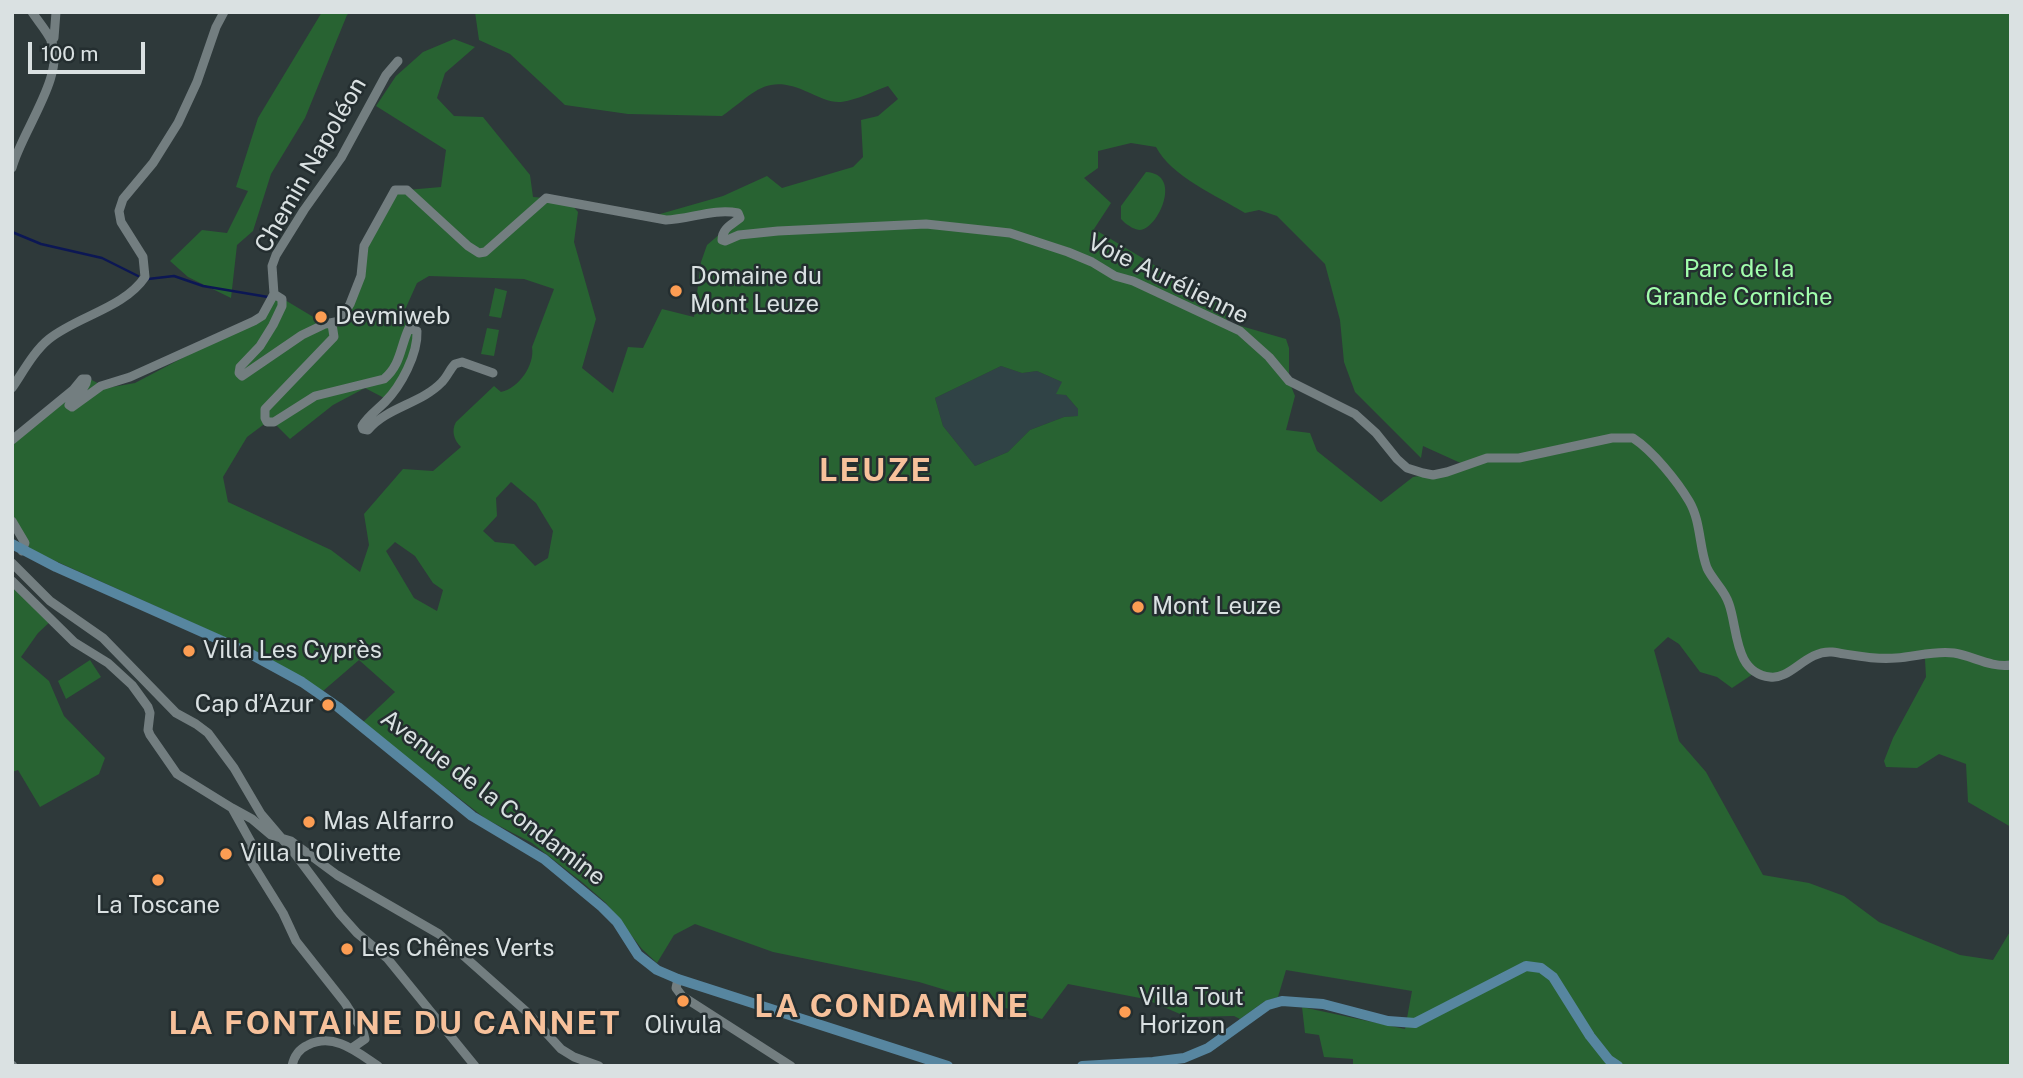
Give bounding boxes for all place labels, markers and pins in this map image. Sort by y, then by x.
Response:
place label: Domaine du Mont Leuze [690,263,822,319]
marker: Domaine du Mont Leuze [668,283,684,299]
place label: Devmiweb [335,303,450,331]
marker: Devmiweb [313,309,329,325]
place label: Mont Leuze [1152,593,1281,621]
marker: Mont Leuze [1130,599,1146,615]
place label: Villa Les Cyprès [203,637,382,665]
marker: Villa Les Cyprès [181,643,197,659]
place label: Cap d’Azur [195,691,314,719]
marker: Cap d’Azur [320,697,336,713]
place label: Mas Alfarro [323,808,454,836]
marker: Mas Alfarro [301,814,317,830]
place label: Villa L'Olivette [240,840,401,868]
marker: Villa L'Olivette [218,846,234,862]
marker: La Toscane [150,872,166,888]
place label: La Toscane [96,892,220,920]
place label: Les Chênes Verts [361,935,554,963]
marker: Les Chênes Verts [339,941,355,957]
place label: Villa Tout Horizon [1139,984,1244,1040]
marker: Olivula [675,993,691,1009]
marker: Villa Tout Horizon [1117,1004,1133,1020]
place label: Olivula [644,1012,722,1040]

